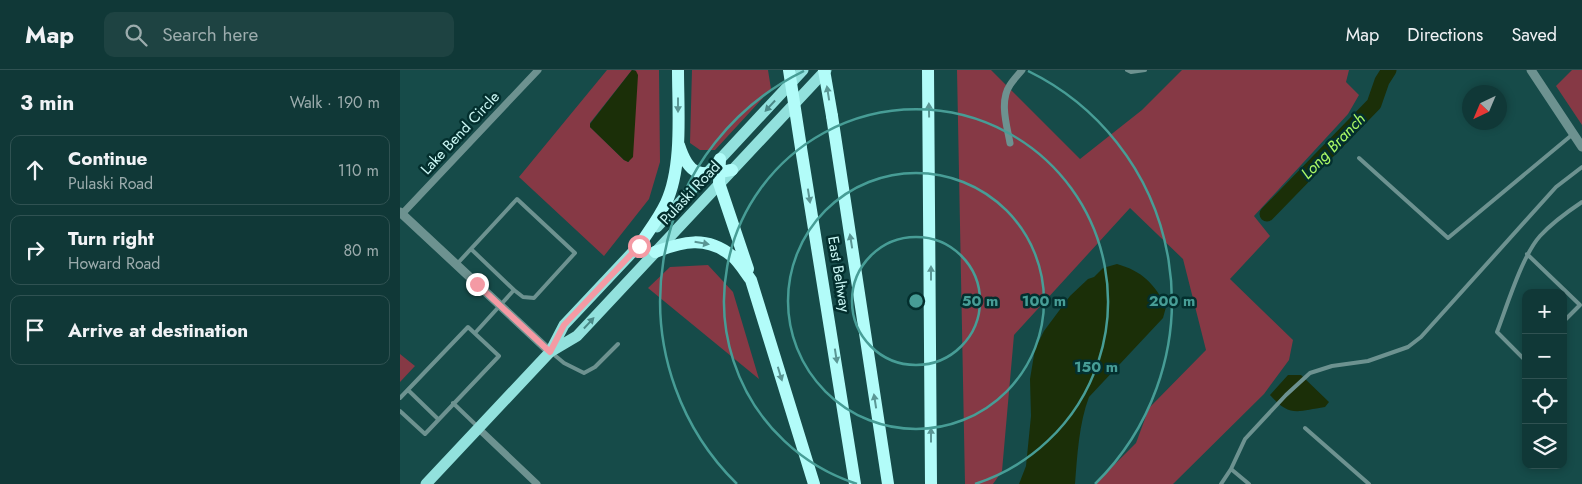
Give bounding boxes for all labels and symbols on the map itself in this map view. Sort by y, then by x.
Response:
one-way arrow [824,85,832,101]
north arrow [1462,85,1507,130]
street label: Lake Bend Circle [415,86,505,180]
one-way arrow [674,98,682,114]
one-way arrow [764,99,776,111]
one-way arrow [925,102,933,118]
water label: Long Branch [1296,108,1370,184]
street label: Pulaski Road [655,156,725,230]
one-way arrow [806,188,814,204]
one-way arrow [846,232,854,248]
street label: East Beltway [822,234,856,314]
route start [628,235,651,258]
one-way arrow [694,240,710,248]
one-way arrow [927,265,935,281]
route end [466,273,489,296]
text: 50 m [962,290,998,312]
text: 100 m [1022,290,1066,312]
text: 200 m [1149,290,1195,312]
centre of rings [907,292,925,310]
one-way arrow [583,318,595,330]
one-way arrow [832,349,840,365]
text: 150 m [1074,356,1118,378]
one-way arrow [777,366,785,381]
one-way arrow [871,393,879,409]
one-way arrow [927,427,935,443]

